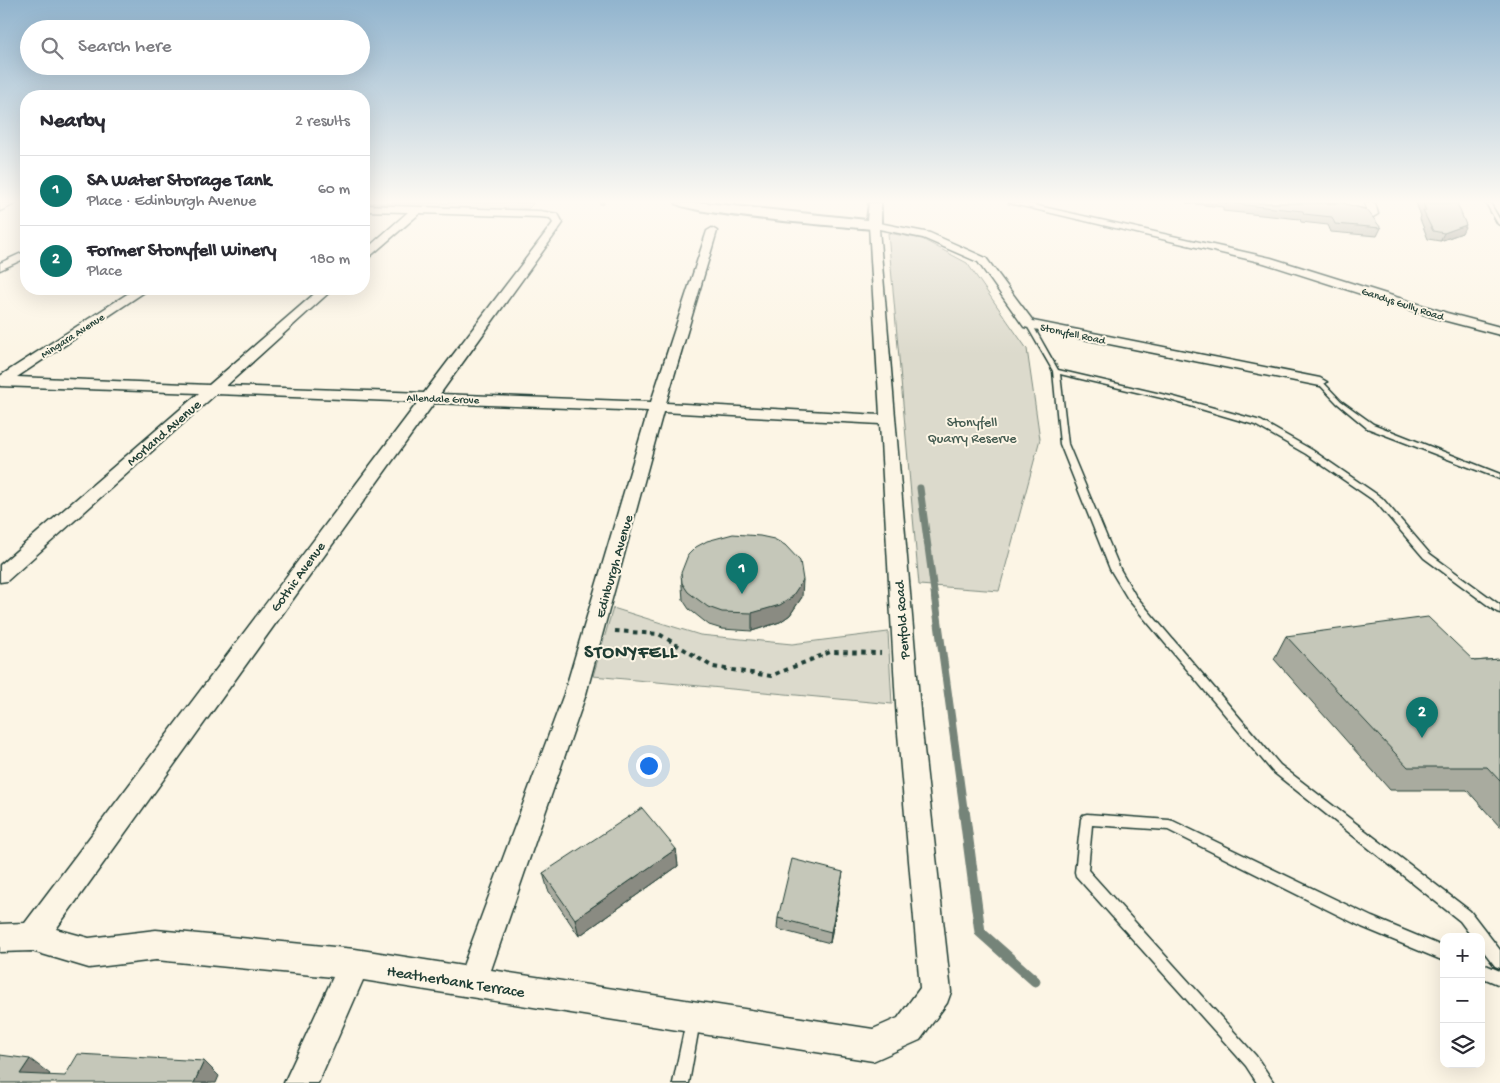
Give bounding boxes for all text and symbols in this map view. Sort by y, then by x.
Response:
search box [20,20,370,75]
icon: search [38,34,66,62]
text: Search here [78,36,172,59]
text: Nearby [40,110,105,135]
text: 2 results [295,113,350,132]
text: SA Water Storage Tank [87,170,271,193]
text: 1 [53,181,59,200]
text: 60 m [318,181,350,200]
text: Place · Edinburgh Avenue [87,193,256,212]
text: Former Stonyfell Winery [87,240,276,263]
text: 2 [52,251,60,270]
text: 180 m [311,251,350,270]
text: Place [87,263,122,282]
street label: Gandys Gully Road [1360,286,1447,324]
street label: Mingara Avenue [39,312,107,362]
street label: Stonyfell Road [1039,321,1108,348]
street label: Allendale Grove [406,393,480,407]
street label: Morland Avenue [124,396,206,471]
park label: Stonyfell Quarry Reserve [927,415,1017,448]
street label: Edinburgh Avenue [593,512,638,620]
street label: Gothic Avenue [268,538,331,616]
pin: 1 [726,553,758,594]
street label: Penfold Road [892,578,915,660]
district label: STONYFELL [584,642,678,665]
pin: 2 [1406,697,1438,738]
your location [636,753,662,779]
map controls [1440,933,1485,1068]
button: + [1440,933,1485,978]
street label: Heatherbank Terrace [385,963,527,1004]
button: − [1440,978,1485,1023]
button: layers [1440,1023,1485,1068]

